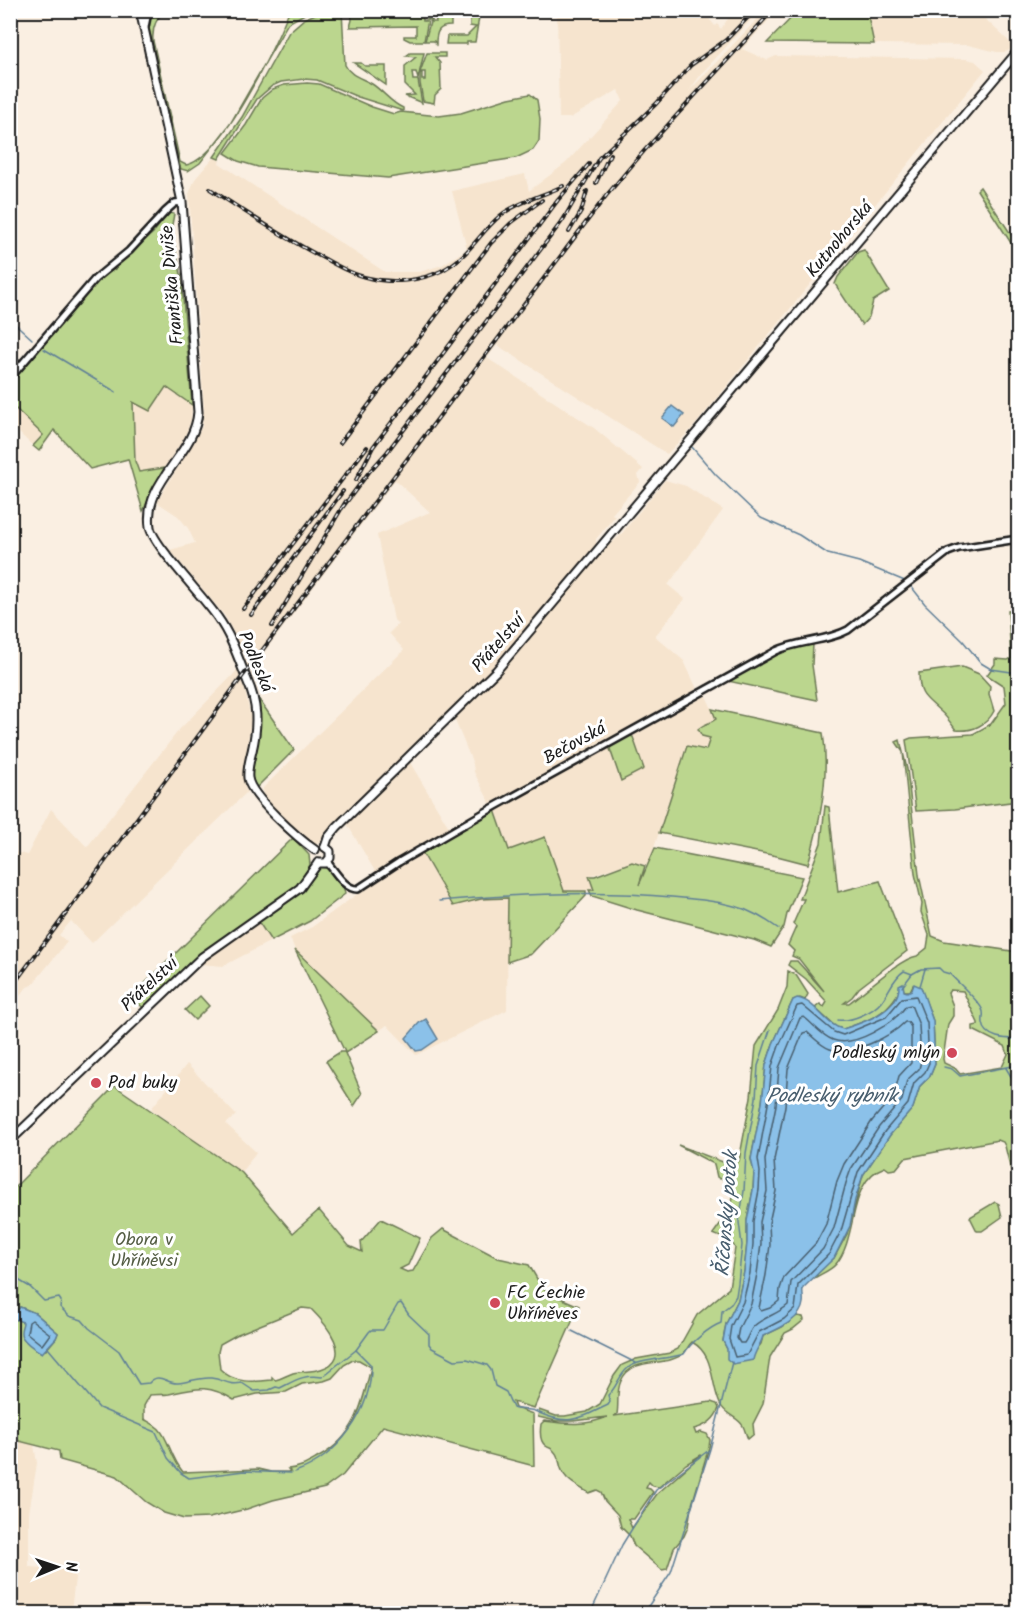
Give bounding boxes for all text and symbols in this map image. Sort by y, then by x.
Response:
street label: Kutnohorská [799,194,882,285]
street label: Františka Diviše [153,224,193,346]
street label: Přátelství [465,606,535,680]
street label: Podleská [229,627,281,699]
street label: Bečovská [538,714,613,773]
street label: Přátelství [115,949,187,1019]
place label: Podleský mlýn [832,1039,940,1068]
marker: Podleský mlýn [945,1046,959,1060]
place label: Pod buky [108,1069,178,1098]
marker: Pod buky [89,1076,103,1090]
water label: Podleský rybník [767,1081,900,1113]
water label: Říčanský potok [708,1148,749,1278]
park label: Obora v Uhříněvsi [110,1226,178,1276]
place label: FC Čechie Uhříněves [507,1279,585,1329]
marker: FC Čechie Uhříněves [488,1296,502,1310]
north arrow [27,1537,87,1597]
text: N [58,1561,83,1572]

